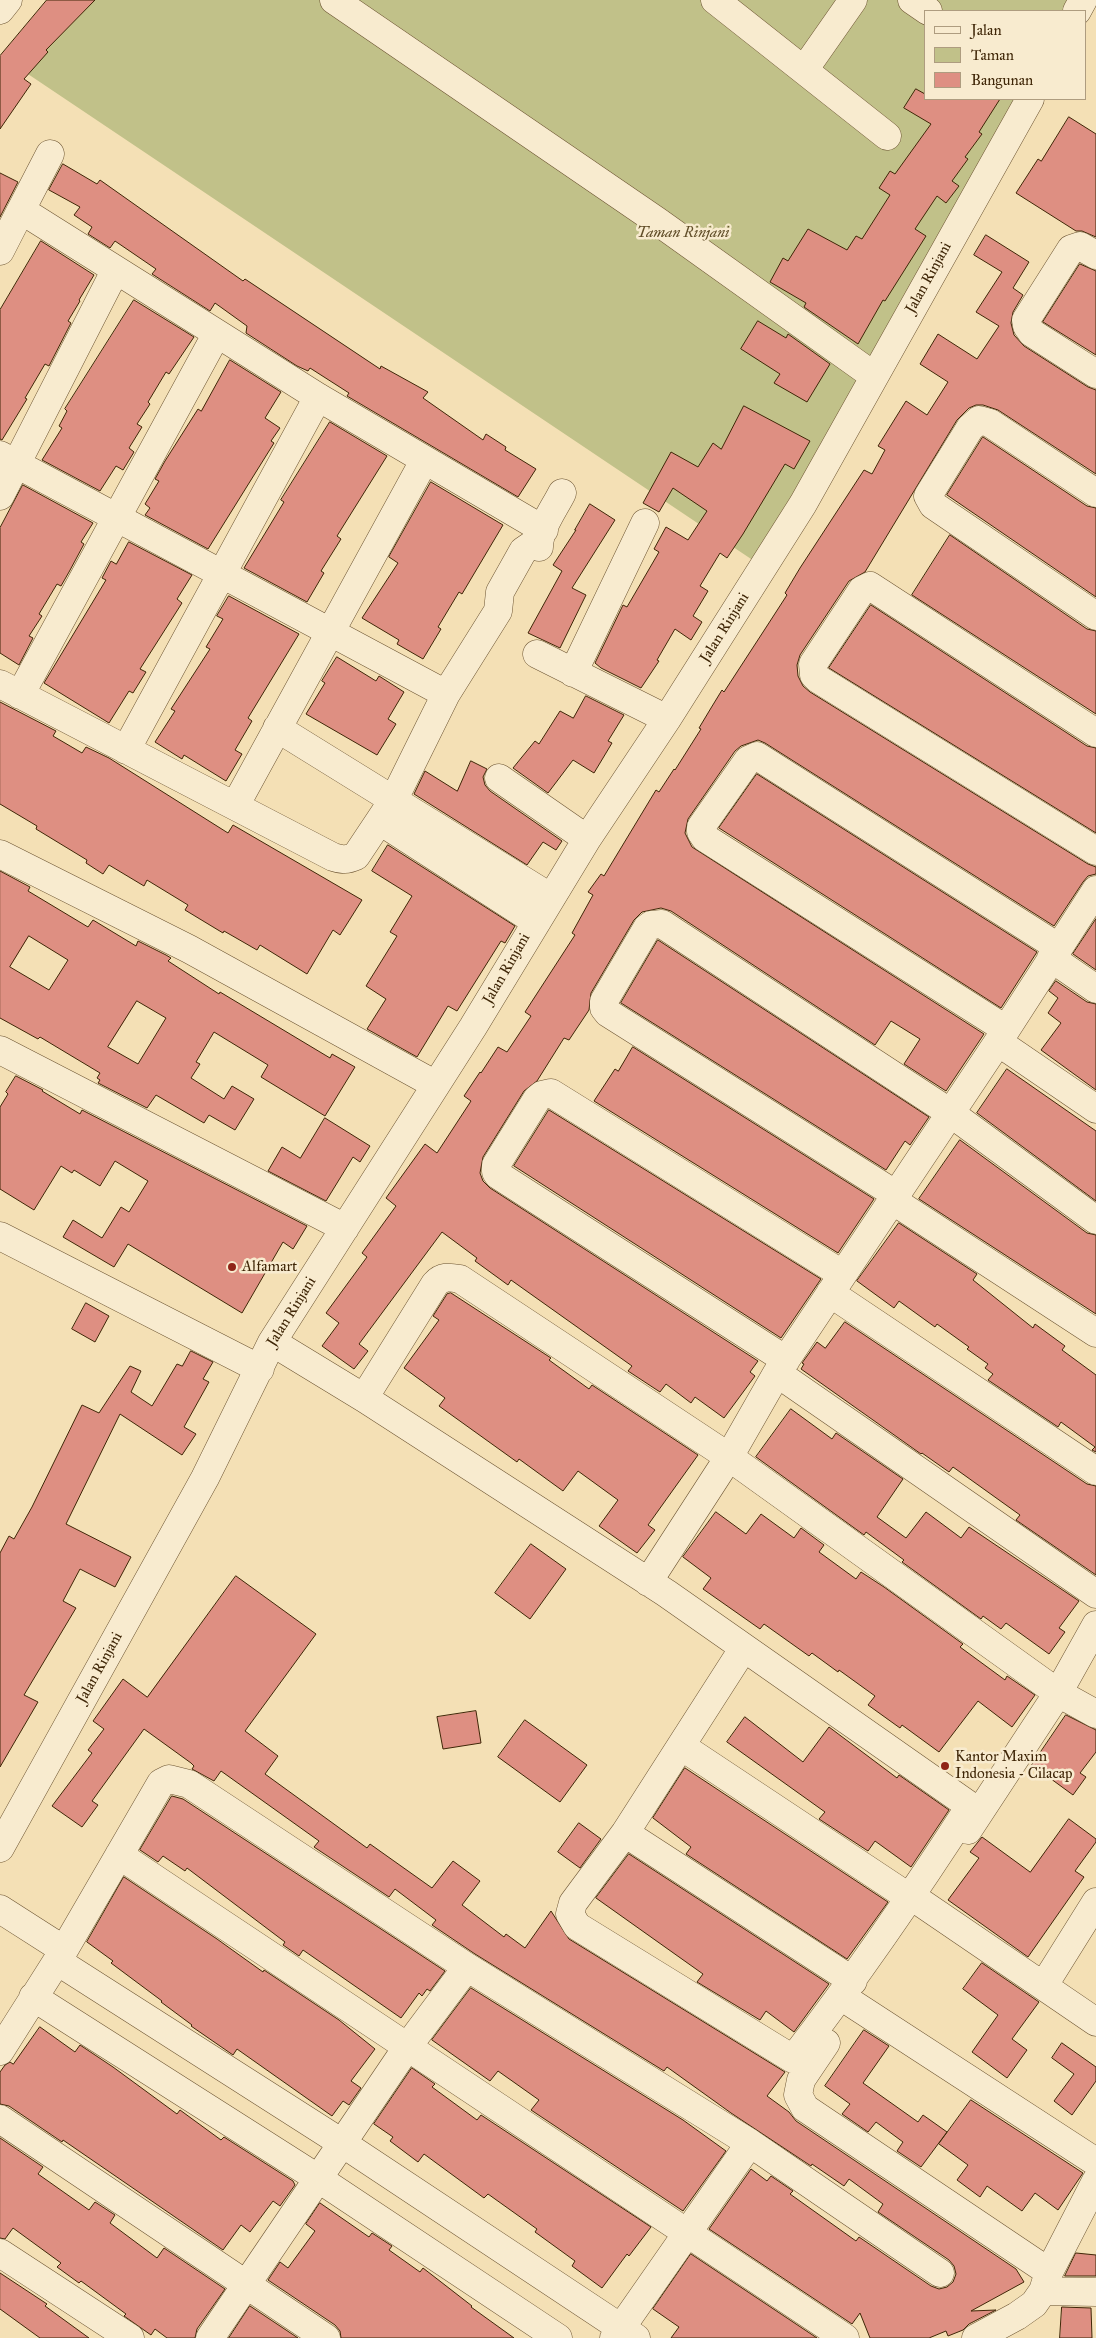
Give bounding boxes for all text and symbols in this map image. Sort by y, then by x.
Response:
legend [924,10,1086,100]
text: Jalan [971,21,1002,39]
text: Taman [971,46,1014,64]
text: Bangunan [971,71,1033,89]
park label: Taman Rinjani [637,224,729,242]
street label: Jalan Rinjani [902,239,956,317]
street label: Jalan Rinjani [696,590,754,666]
street label: Jalan Rinjani [480,930,534,1008]
place label: Alfamart [242,1258,297,1276]
marker: Alfamart [226,1261,238,1273]
street label: Jalan Rinjani [263,1274,321,1350]
street label: Jalan Rinjani [73,1629,127,1707]
place label: Kantor Maxim Indonesia - Cilacap [955,1748,1073,1783]
marker: Kantor Maxim Indonesia - Cilacap [939,1760,951,1772]

